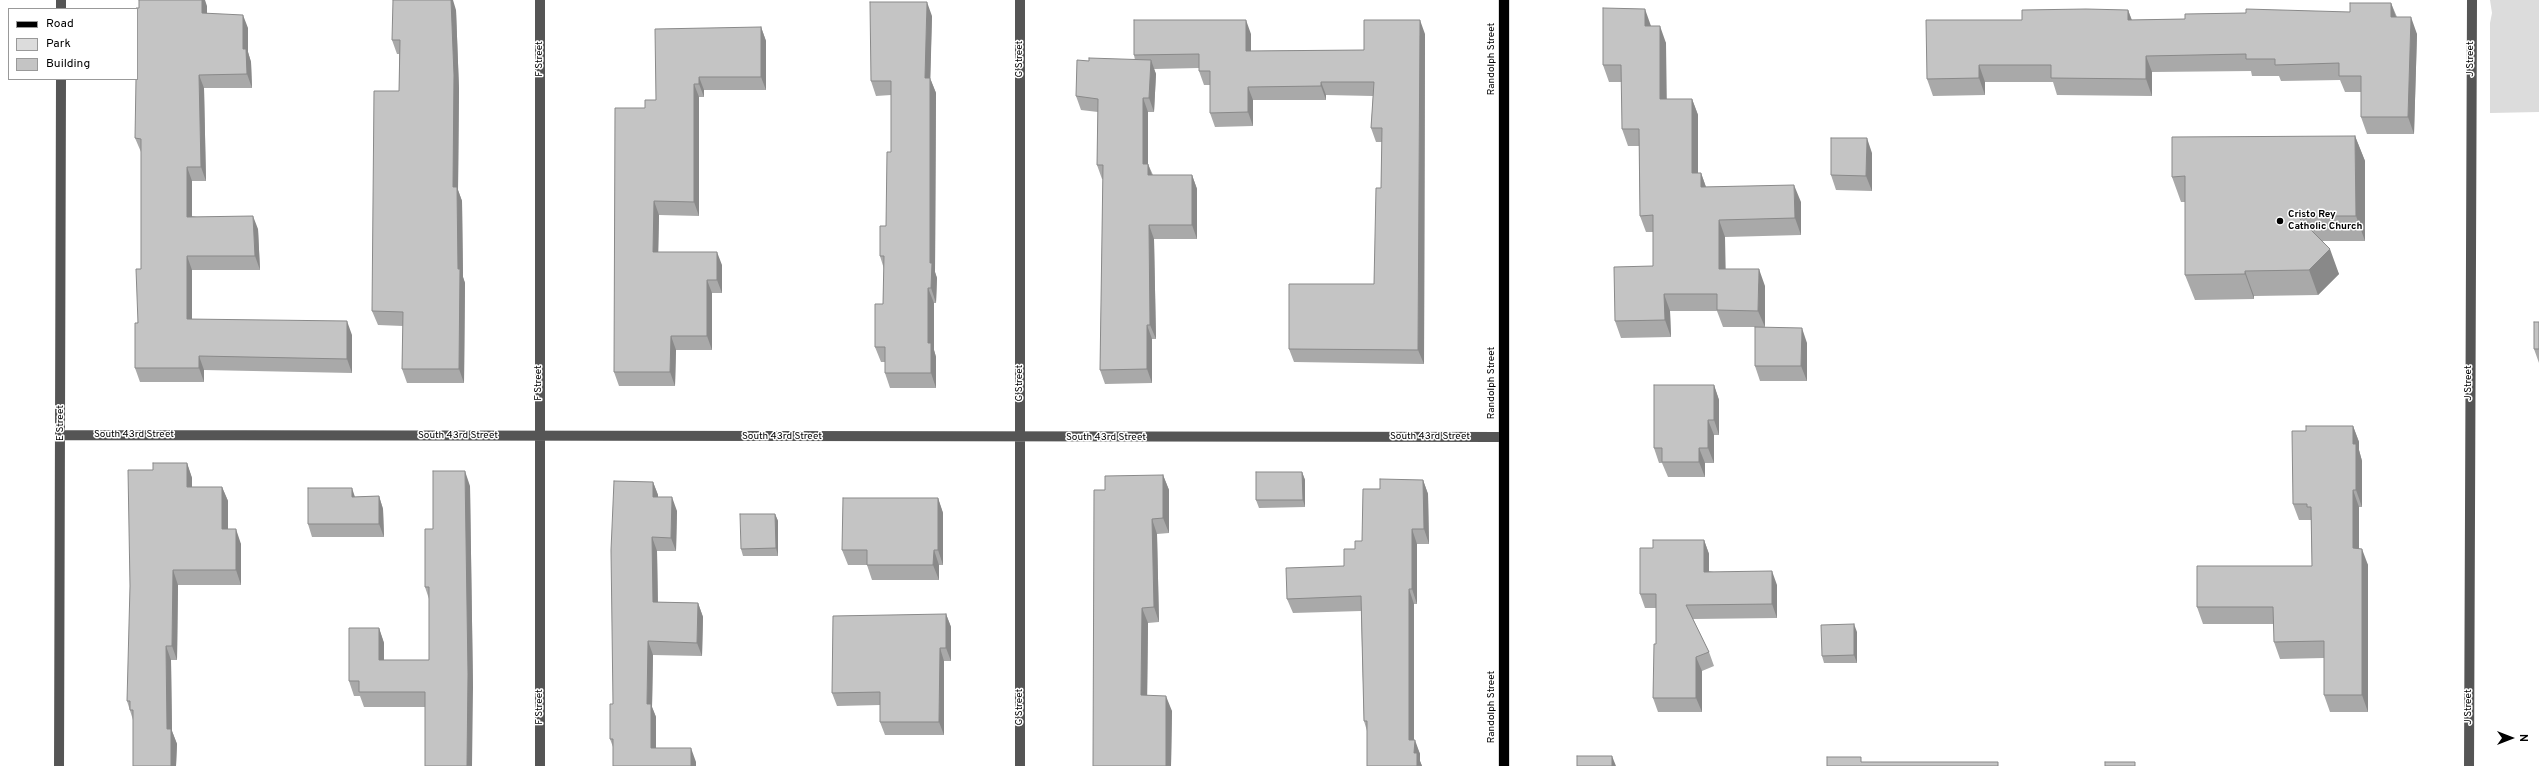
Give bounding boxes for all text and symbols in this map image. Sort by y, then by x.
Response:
legend [8,8,138,80]
text: Road [46,16,74,32]
street label: Randolph Street [1486,23,1498,95]
text: Park [46,36,71,52]
street label: F Street [534,41,546,77]
street label: G Street [1014,41,1026,77]
street label: J Street [2465,41,2477,77]
text: Building [46,56,90,72]
place label: Cristo Rey Catholic Church [2288,209,2362,232]
marker: Cristo Rey Catholic Church [2275,216,2285,226]
street label: Randolph Street [1486,347,1498,419]
street label: F Street [533,365,545,401]
street label: G Street [1014,365,1026,401]
street label: J Street [2463,365,2475,401]
street label: E Street [55,405,67,441]
street label: South 43rd Street [94,429,174,441]
street label: South 43rd Street [418,430,498,442]
street label: South 43rd Street [742,431,822,443]
street label: South 43rd Street [1390,431,1470,443]
street label: South 43rd Street [1066,432,1146,444]
street label: Randolph Street [1486,671,1498,743]
street label: F Street [534,689,546,725]
street label: G Street [1014,689,1026,725]
street label: J Street [2463,689,2475,725]
north arrow [2491,718,2531,758]
text: N [2516,734,2530,742]

